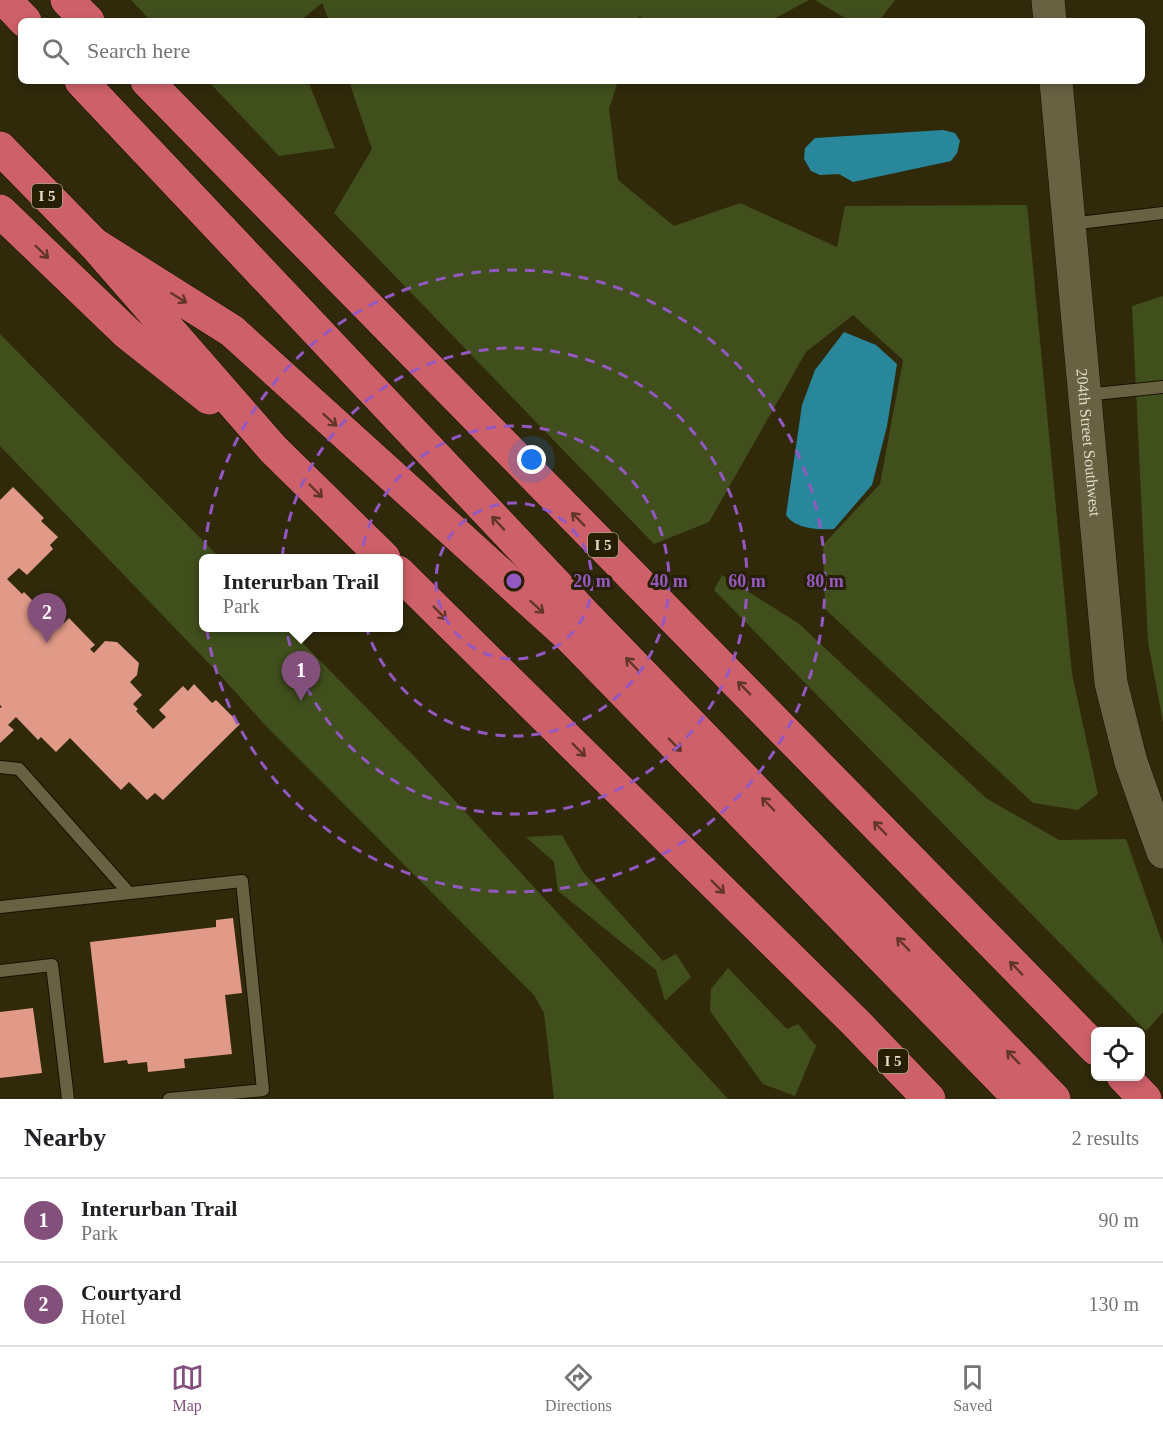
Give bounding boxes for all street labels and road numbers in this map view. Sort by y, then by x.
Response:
road number: I 5 [32,184,62,208]
street label: 204th Street Southwest [1074,368,1104,518]
road number: I 5 [588,533,618,557]
road number: I 5 [878,1049,908,1073]

